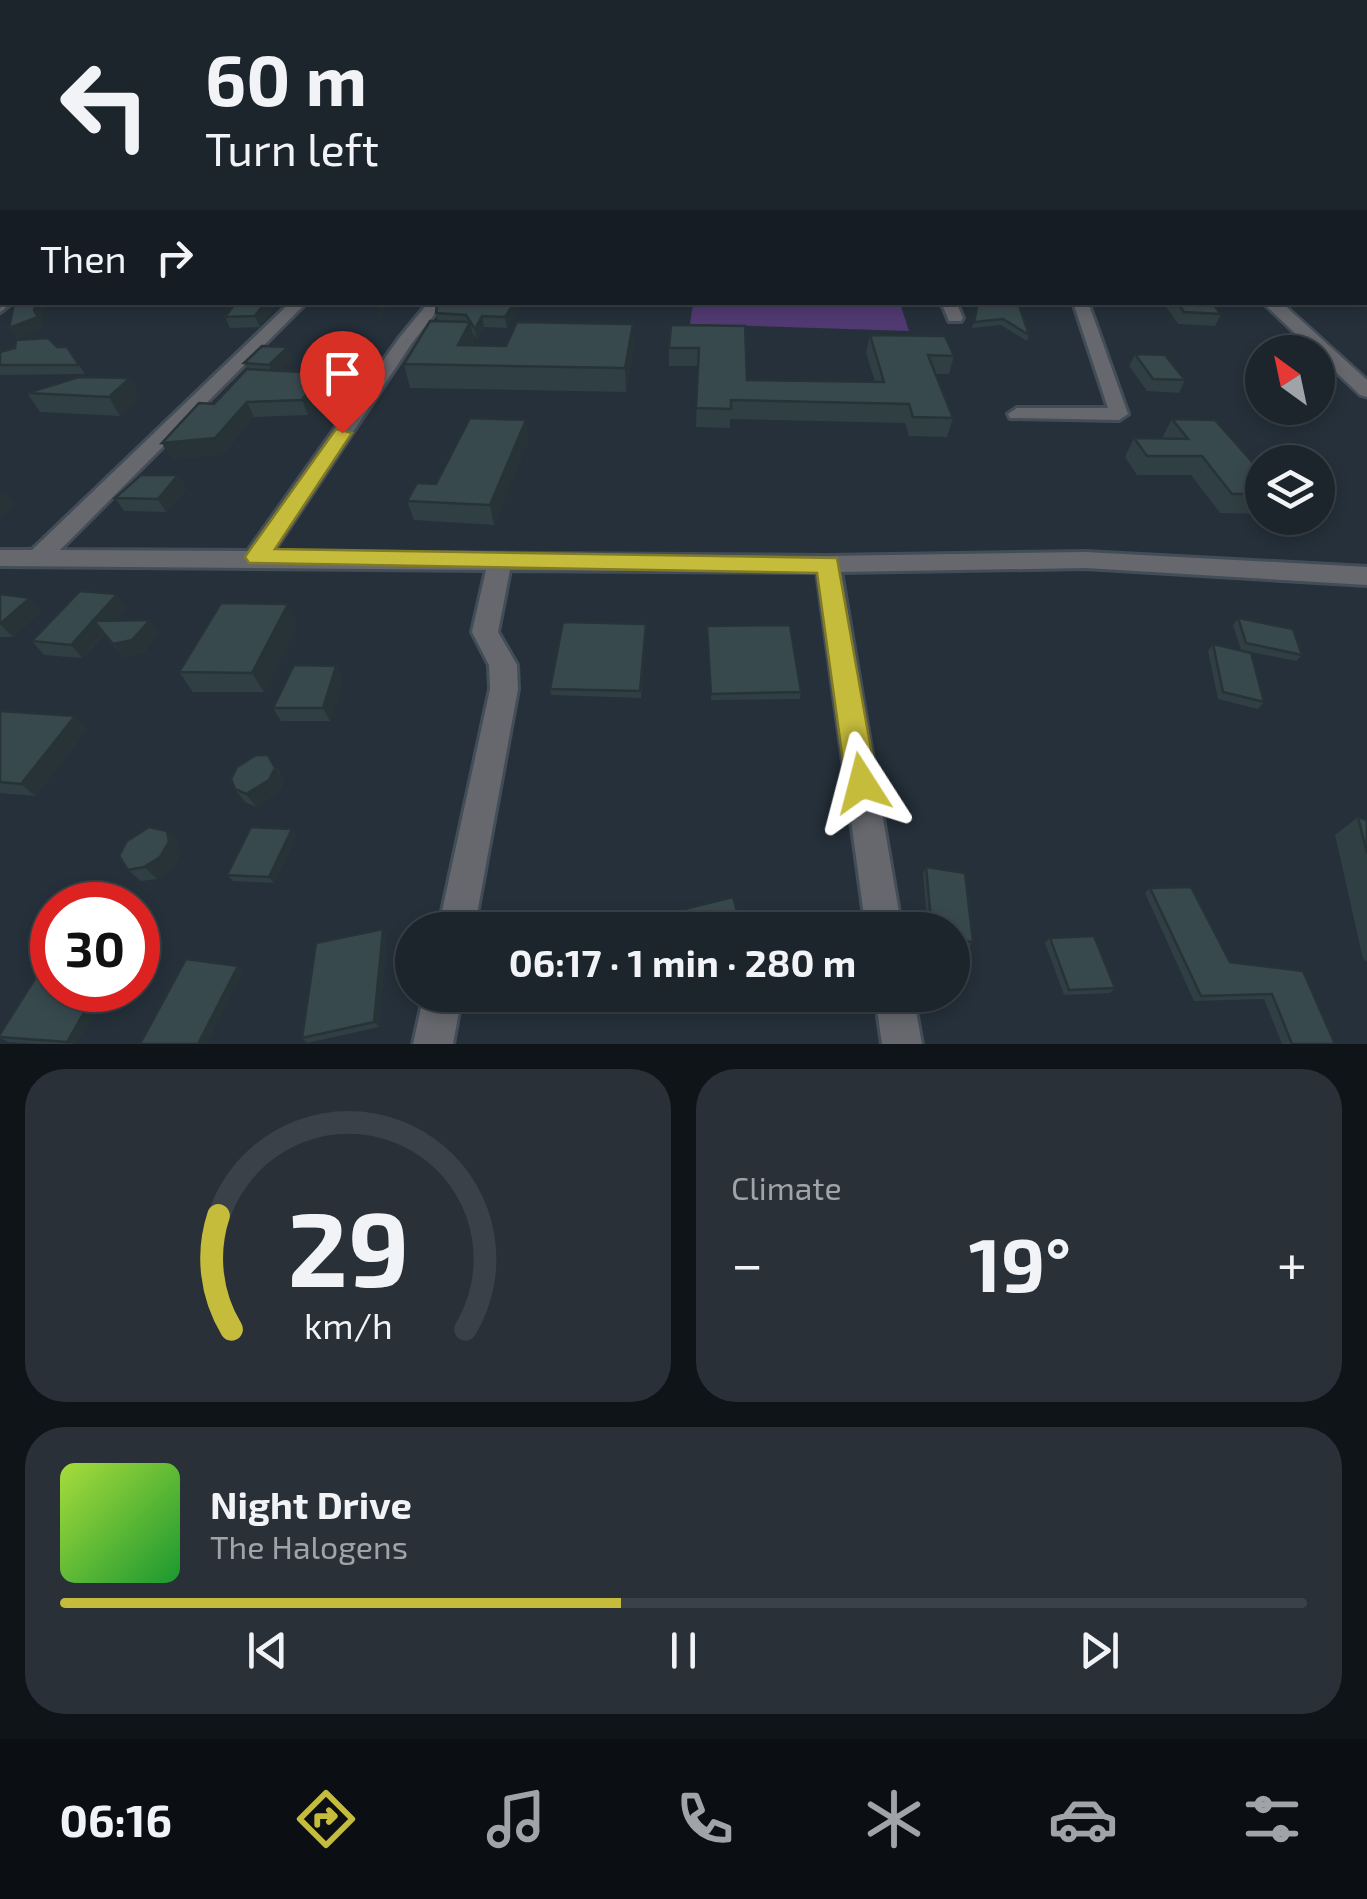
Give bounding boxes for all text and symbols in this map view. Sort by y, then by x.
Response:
text: 60 m [205,36,367,120]
icon: left [40,40,170,170]
text: Turn left [205,121,379,175]
icon: right [147,230,202,285]
text: Then [40,235,127,281]
pin [300,331,385,434]
north arrow [1245,335,1335,425]
map controls [1245,335,1335,535]
icon: arrive [315,346,370,401]
button: layers [1245,445,1335,535]
position arrow [810,731,914,835]
speed limit sign: 30 [30,882,160,1012]
text: 06:17 · 1 min · 280 m [509,939,856,985]
text: Climate [731,1168,842,1206]
text: 29 [287,1183,409,1308]
text: 19° [969,1217,1071,1307]
text: − [731,1229,763,1295]
text: + [1277,1229,1307,1295]
text: km/h [304,1303,392,1346]
text: Night Drive [210,1481,412,1527]
text: The Halogens [210,1527,408,1565]
icon: previous [240,1623,295,1678]
icon: pause [656,1623,711,1678]
icon: next [1072,1623,1127,1678]
icon: directions [291,1784,361,1854]
icon: music [481,1784,551,1854]
icon: phone [670,1784,740,1854]
icon: climate [859,1784,929,1854]
icon: car [1048,1784,1118,1854]
icon: filters [1237,1784,1307,1854]
text: 06:16 [60,1792,172,1846]

